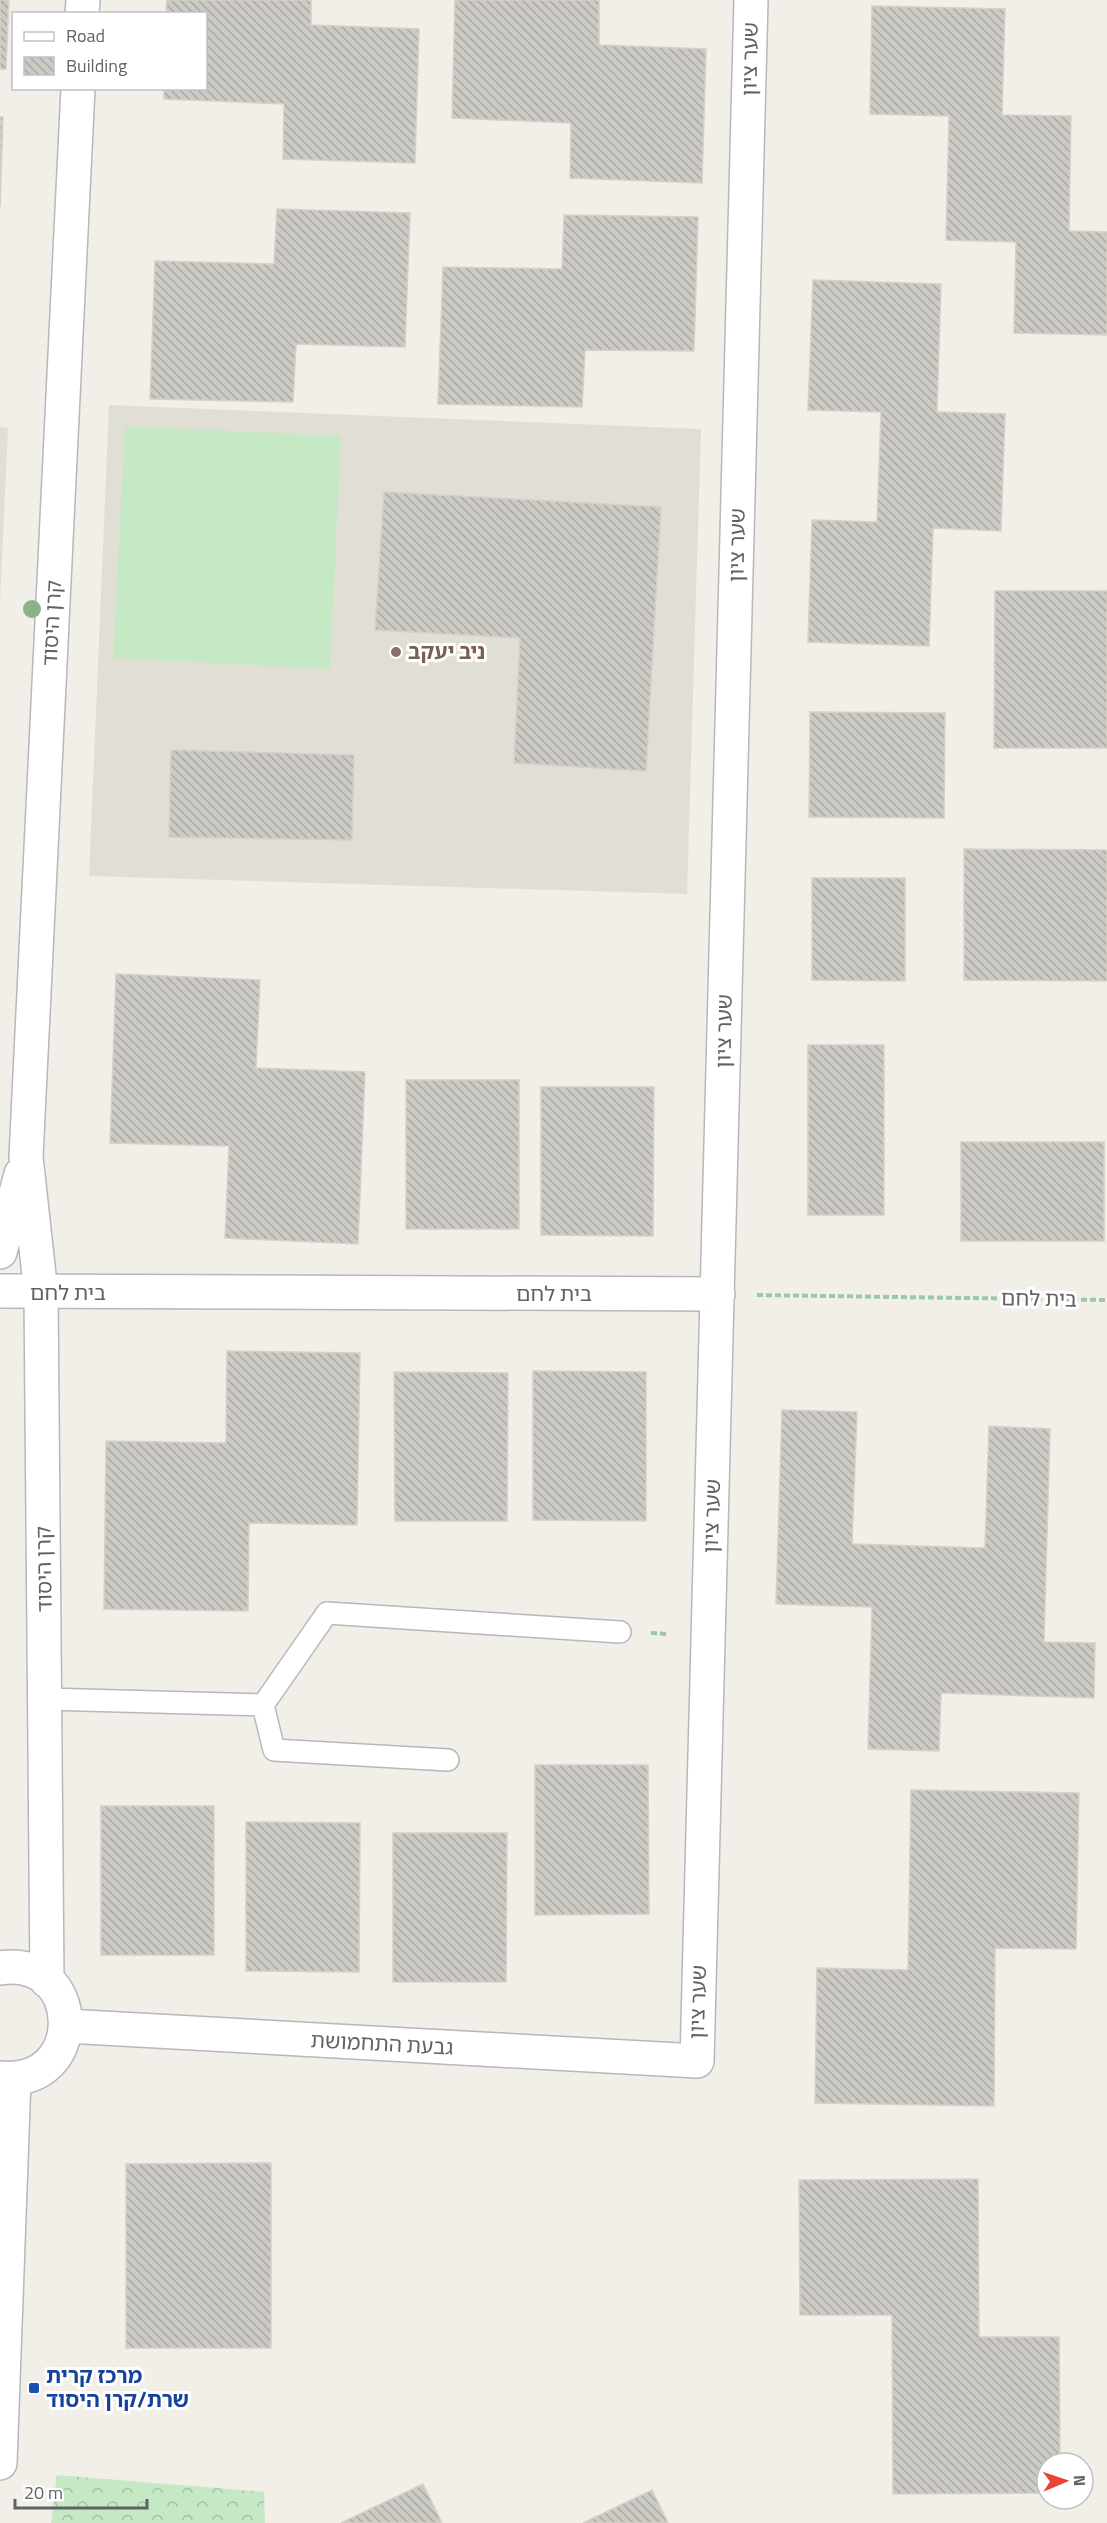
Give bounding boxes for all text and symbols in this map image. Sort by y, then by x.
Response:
legend [12,12,207,90]
text: Road [66,22,105,49]
street label: שער ציון [732,22,766,96]
text: Building [66,52,127,79]
street label: שער ציון [719,508,753,582]
street label: קרן היסוד [33,579,69,667]
place label: ניב יעקב [408,635,485,667]
marker: ניב יעקב [389,645,403,659]
street label: שער ציון [706,994,740,1068]
street label: בית לחם [30,1276,106,1308]
street label: בית לחם [516,1277,592,1309]
street label: בית לחם [1001,1281,1077,1315]
street label: שער ציון [694,1478,728,1554]
street label: קרן היסוד [26,1526,60,1612]
street label: שער ציון [680,1964,714,2040]
street label: גבעת התחמושת [310,2023,454,2063]
place label: מרכז קרית שרת/קרן היסוד [46,2359,189,2415]
marker: מרכז קרית שרת/קרן היסוד [27,2381,41,2395]
north arrow [1035,2451,1095,2511]
scale bar [15,2472,147,2510]
text: N [1068,2475,1092,2486]
text: 20 m [24,2479,63,2506]

